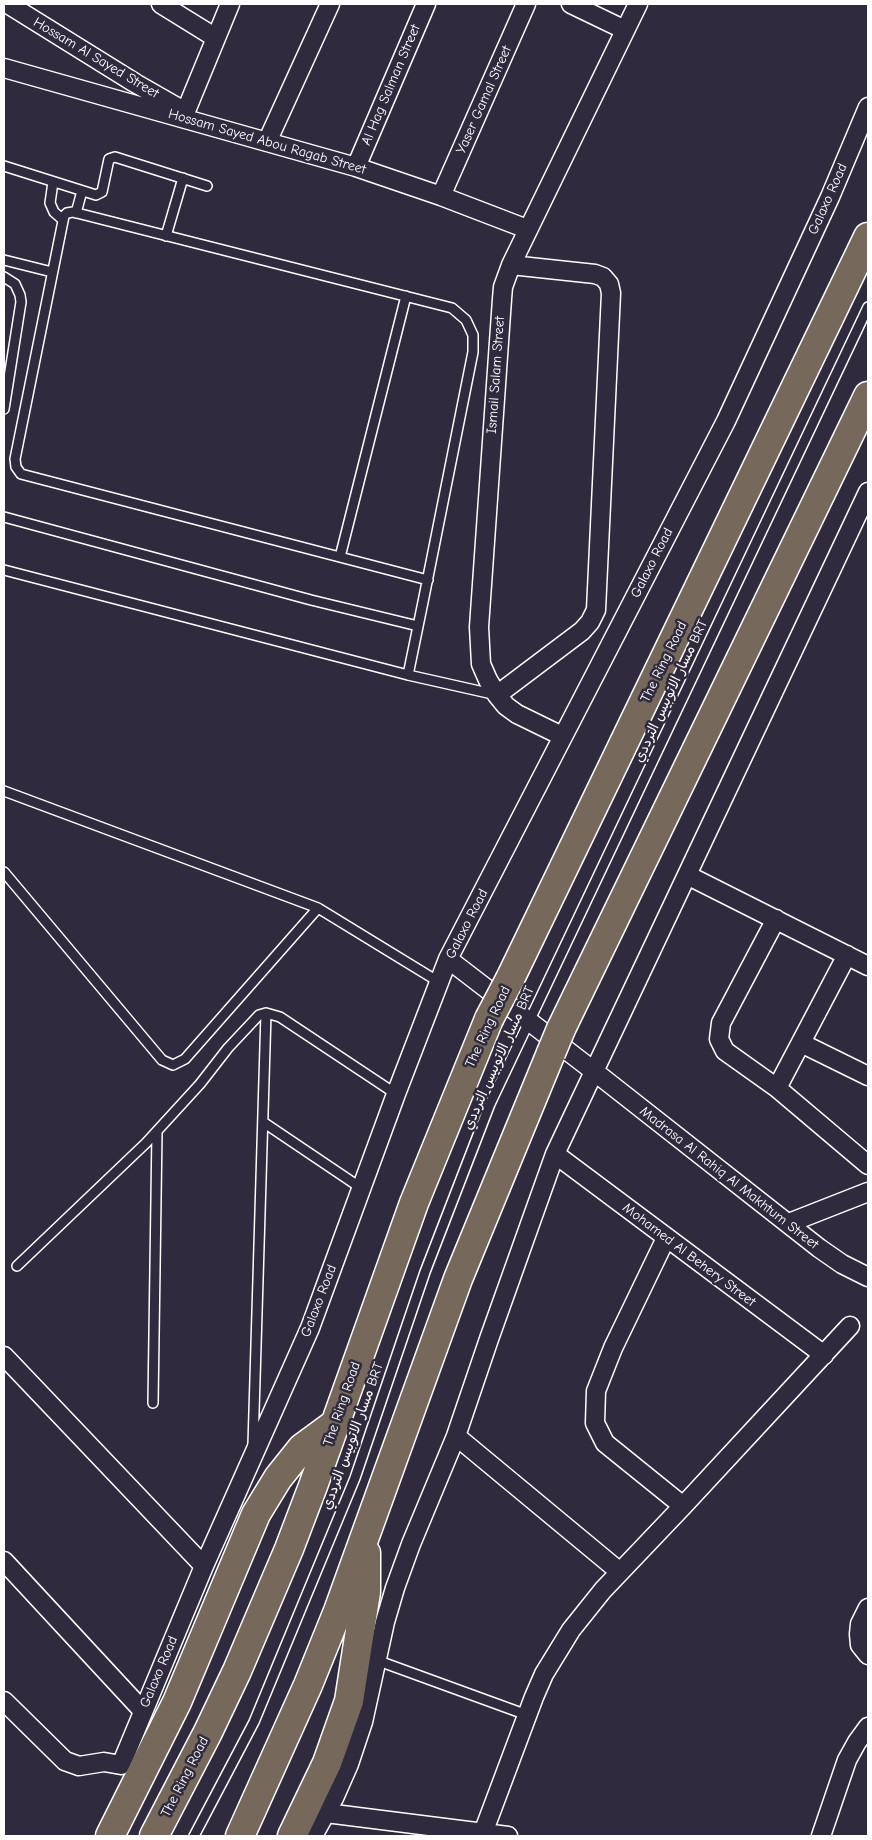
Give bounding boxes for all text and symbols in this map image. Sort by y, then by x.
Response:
street label: Hossam Al Sayed Street [30,14,162,102]
street label: Al Hag Salman Street [358,22,424,148]
street label: Yaser Gamal Street [453,43,515,157]
street label: Hossam Sayed Abou Ragab Street [166,106,368,178]
street label: Galaxo Road [805,161,851,237]
street label: Ismail Salam Street [484,316,508,434]
street label: Galaxo Road [627,525,677,601]
street label: مسار الاتوبيس الترددي BRT [630,617,712,765]
street label: The Ring Road [637,619,691,705]
street label: Galaxo Road [442,886,492,962]
street label: مسار الاتوبيس الترددي BRT [460,983,538,1133]
street label: The Ring Road [462,984,514,1070]
street label: Madrasa Al Rahiq Al Makhtum Street [636,1103,822,1253]
street label: Mohamed Al Behery Street [619,1199,759,1311]
street label: Galaxo Road [298,1262,340,1340]
street label: مسار الاتوبيس الترددي BRT [318,1360,388,1512]
street label: The Ring Road [320,1360,364,1448]
street label: Galaxo Road [136,1634,182,1710]
street label: The Ring Road [158,1734,212,1820]

